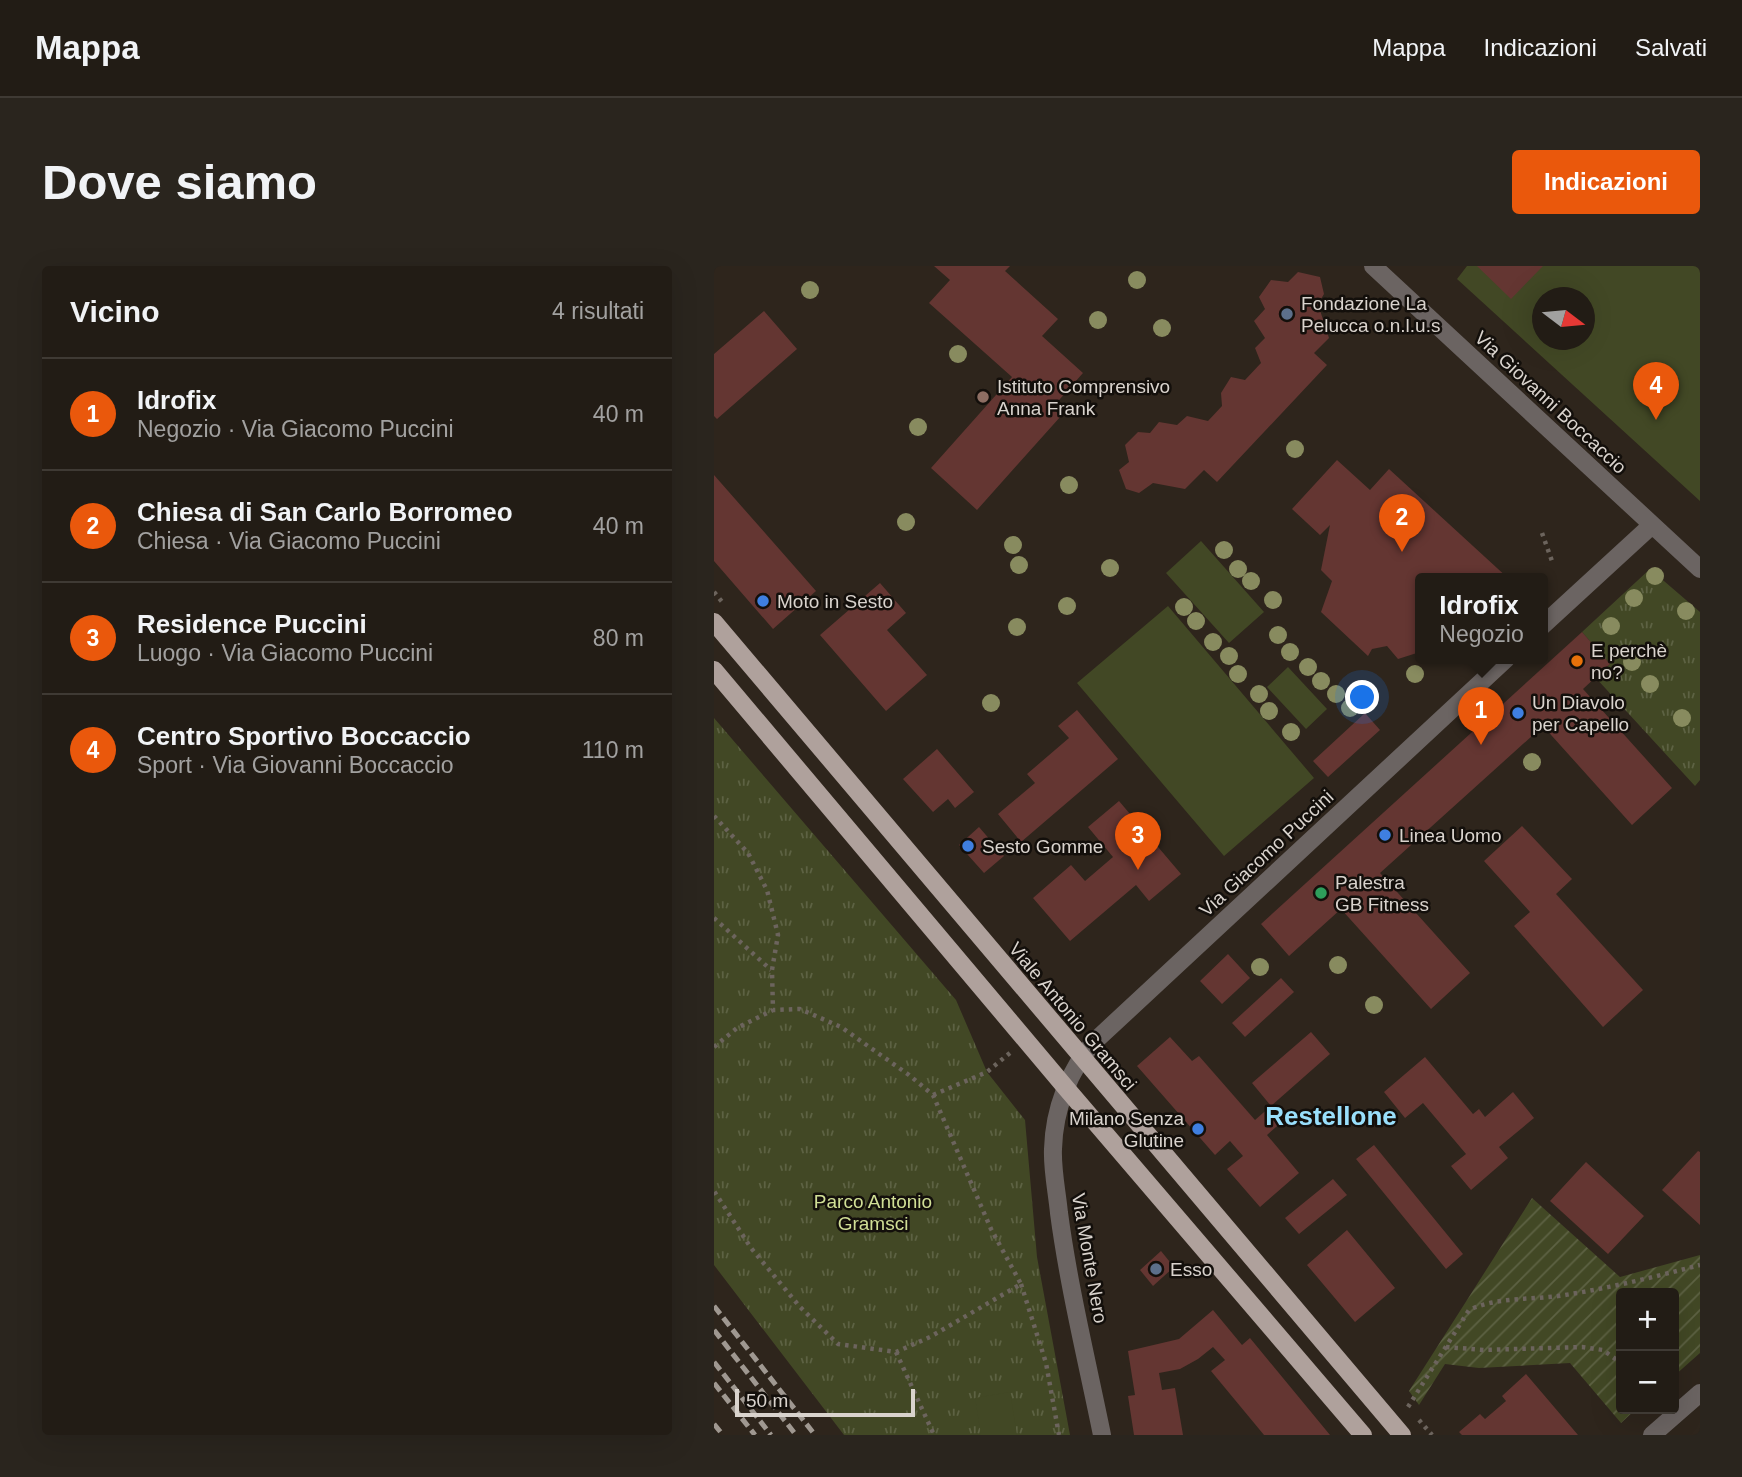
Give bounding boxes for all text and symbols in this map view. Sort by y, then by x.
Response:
text: Mappa [35,29,140,66]
text: Mappa [1372,34,1446,61]
text: Indicazioni [1484,34,1597,61]
text: Salvati [1635,34,1707,61]
button: Indicazioni [1512,150,1700,214]
text: Dove siamo [42,155,317,209]
north arrow [1532,287,1595,350]
place label: Fondazione La Pelucca o.n.l.u.s [1301,293,1440,336]
text: Vicino [70,295,159,328]
text: 4 risultati [552,298,644,324]
marker: Fondazione La Pelucca o.n.l.u.s [1279,306,1295,322]
street label: Via Giovanni Boccaccio [1471,327,1631,478]
pin: 4 [1633,362,1679,420]
place label: Istituto Comprensivo Anna Frank [997,376,1170,419]
text: Idrofix [137,385,216,415]
marker: Istituto Comprensivo Anna Frank [975,389,991,405]
text: 1 [87,401,99,427]
text: 40 m [593,401,644,427]
text: Negozio · Via Giacomo Puccini [137,416,454,442]
pin: 2 [1379,494,1425,552]
text: Chiesa di San Carlo Borromeo [137,497,513,527]
text: 2 [87,513,99,539]
text: 40 m [593,513,644,539]
text: Chiesa · Via Giacomo Puccini [137,528,441,554]
popup [1415,573,1548,664]
text: Idrofix [1439,590,1519,620]
place label: Moto in Sesto [777,591,893,612]
marker: Moto in Sesto [755,593,771,609]
text: Residence Puccini [137,609,367,639]
text: Negozio [1439,621,1524,647]
text: 3 [87,625,99,651]
text: 80 m [593,625,644,651]
text: Luogo · Via Giacomo Puccini [137,640,433,666]
place label: E perchè no? [1591,640,1667,683]
marker: E perchè no? [1569,653,1585,669]
your location [1345,680,1379,714]
pin: 1 [1458,687,1504,745]
place label: Un Diavolo per Capello [1532,692,1629,735]
marker: Un Diavolo per Capello [1510,705,1526,721]
text: Centro Sportivo Boccaccio [137,721,471,751]
text: 4 [87,737,99,763]
text: 110 m [582,737,644,763]
text: Sport · Via Giovanni Boccaccio [137,752,454,778]
street label: Via Giacomo Puccini [1195,786,1337,921]
pin: 3 [1115,812,1161,870]
place label: Linea Uomo [1399,825,1501,846]
marker: Linea Uomo [1377,827,1393,843]
place label: Sesto Gomme [982,836,1103,857]
marker: Sesto Gomme [960,838,976,854]
place label: Palestra GB Fitness [1335,872,1429,915]
marker: Palestra GB Fitness [1313,885,1329,901]
street label: Viale Antonio Gramsci [1005,938,1141,1095]
district label: Restellone [1265,1101,1397,1131]
place label: Milano Senza Glutine [1069,1108,1184,1151]
marker: Milano Senza Glutine [1190,1121,1206,1137]
park label: Parco Antonio Gramsci [814,1191,932,1234]
street label: Via Monte Nero [1068,1191,1111,1325]
place label: Esso [1170,1259,1212,1280]
marker: Esso [1148,1261,1164,1277]
map controls [1616,1288,1679,1414]
button: + [1616,1288,1679,1351]
button: − [1616,1351,1679,1414]
scale bar [735,1386,915,1418]
text: 50 m [746,1390,788,1411]

